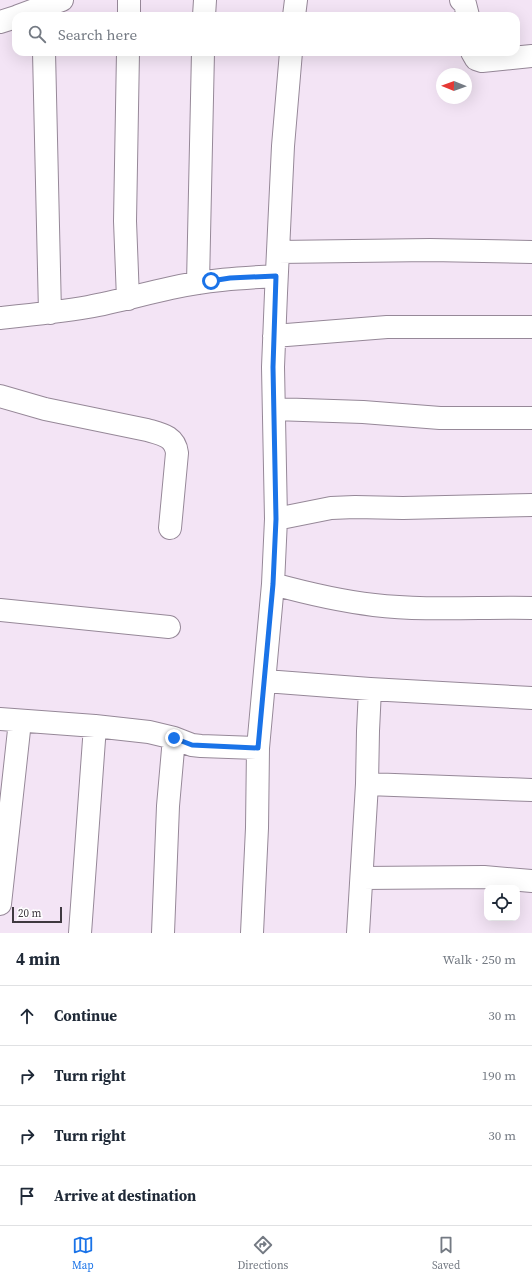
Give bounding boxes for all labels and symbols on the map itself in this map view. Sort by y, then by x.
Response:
north arrow [436,68,472,104]
route start [202,272,220,290]
route end [165,729,183,747]
scale bar [12,905,62,924]

